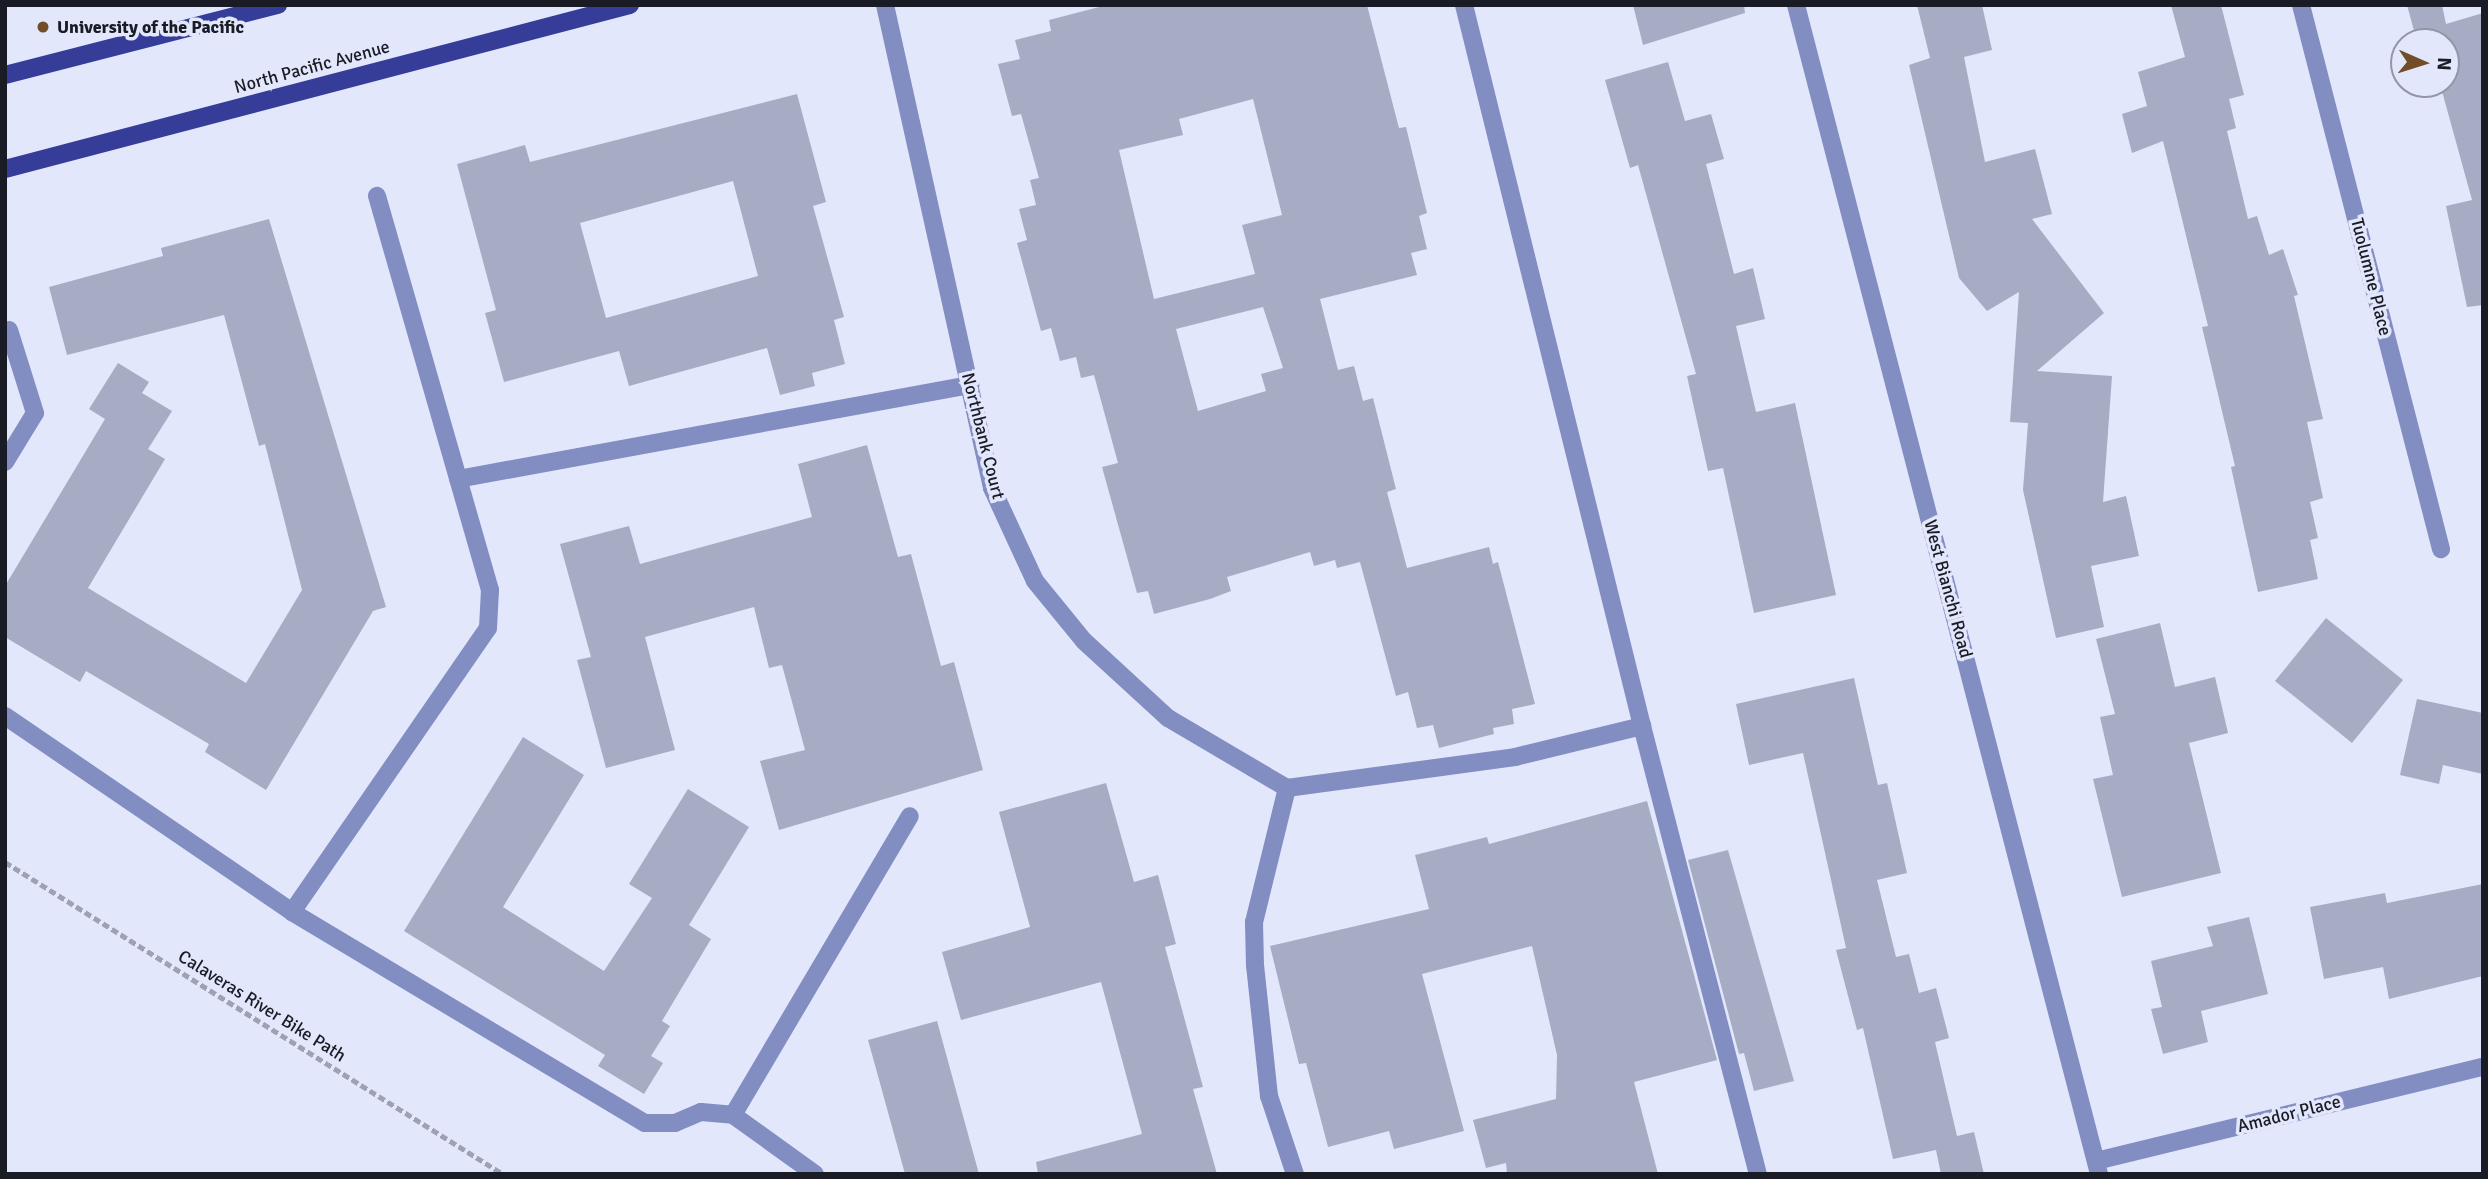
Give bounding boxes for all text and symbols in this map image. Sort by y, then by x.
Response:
place label: University of the Pacific [57,16,244,38]
marker: University of the Pacific [35,19,51,35]
north arrow [2390,28,2460,98]
street label: North Pacific Avenue [232,36,392,98]
text: N [2432,57,2456,71]
street label: Tuolumne Place [2346,216,2396,338]
street label: Northbank Court [957,371,1009,501]
street label: West Bianchi Road [1919,518,1977,660]
street label: Calaveras River Bike Path [174,946,350,1066]
street label: Amador Place [2235,1091,2343,1137]

